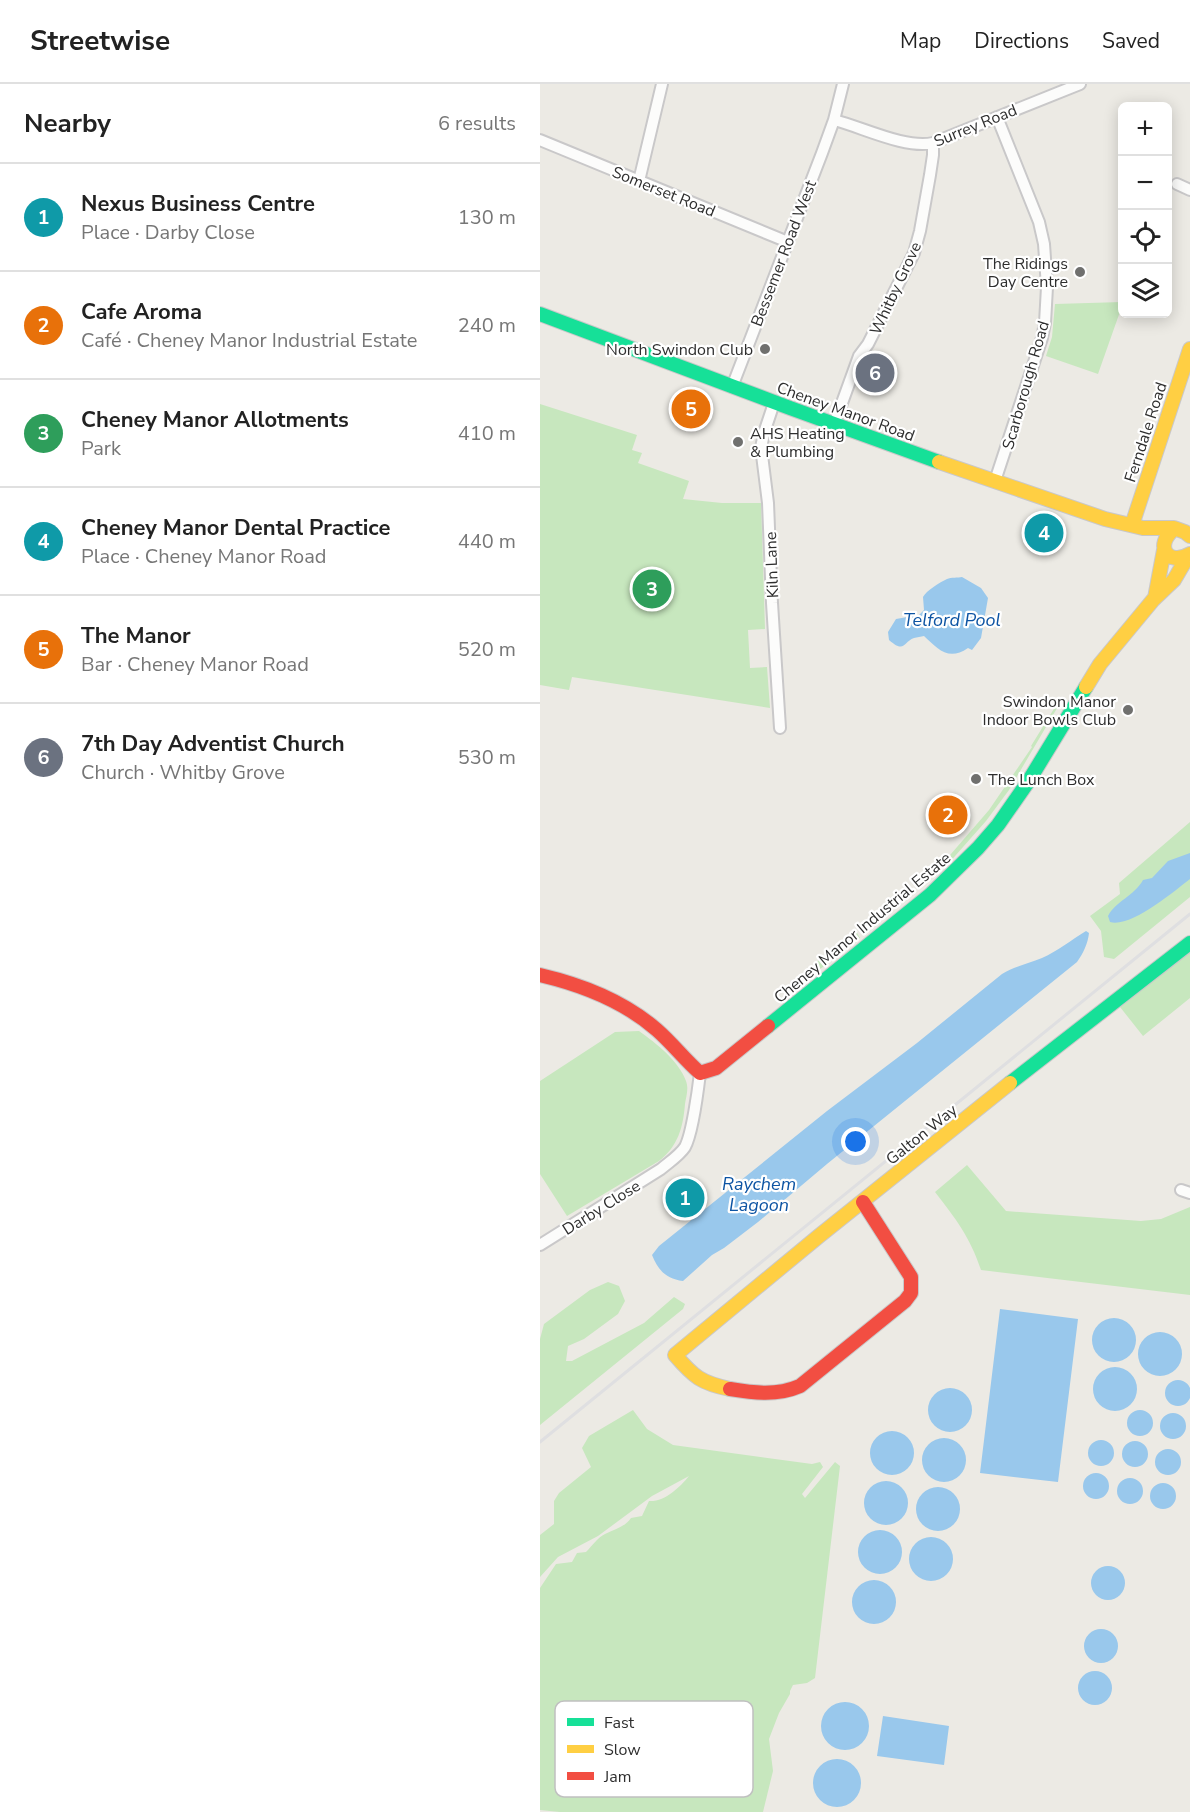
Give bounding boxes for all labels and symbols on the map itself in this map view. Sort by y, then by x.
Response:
street label: Surrey Road [930,99,1020,153]
street label: Somerset Road [609,161,719,223]
street label: Bessemer Road West [746,177,822,330]
street label: Whitby Grove [865,238,927,338]
place label: The Ridings Day Centre [983,253,1068,293]
marker: The Ridings Day Centre [1073,265,1087,279]
street label: Scarborough Road [997,318,1055,452]
place label: North Swindon Club [606,339,753,361]
marker: North Swindon Club [758,342,772,356]
pin: 6 [856,350,894,396]
street label: Cheney Manor Road [774,377,918,447]
street label: Ferndale Road [1119,379,1172,485]
pin: 5 [672,386,710,432]
place label: AHS Heating & Plumbing [750,423,845,463]
marker: AHS Heating & Plumbing [731,435,745,449]
pin: 4 [1024,510,1064,556]
street label: Kiln Lane [760,531,784,599]
pin: 3 [632,566,672,612]
water label: Telford Pool [903,608,1001,632]
place label: Swindon Manor Indoor Bowls Club [983,691,1116,731]
marker: Swindon Manor Indoor Bowls Club [1121,703,1135,717]
place label: The Lunch Box [988,769,1095,791]
marker: The Lunch Box [969,772,983,786]
pin: 2 [928,792,968,838]
street label: Cheney Manor Industrial Estate [770,847,956,1008]
street label: Galton Way [881,1099,962,1170]
your location [841,1127,870,1156]
water label: Raychem Lagoon [722,1172,796,1217]
street label: Darby Close [558,1175,645,1241]
pin: 1 [666,1176,704,1220]
legend [555,1701,753,1797]
text: Fast [604,1712,635,1734]
text: Slow [604,1739,641,1761]
text: Jam [603,1766,631,1788]

